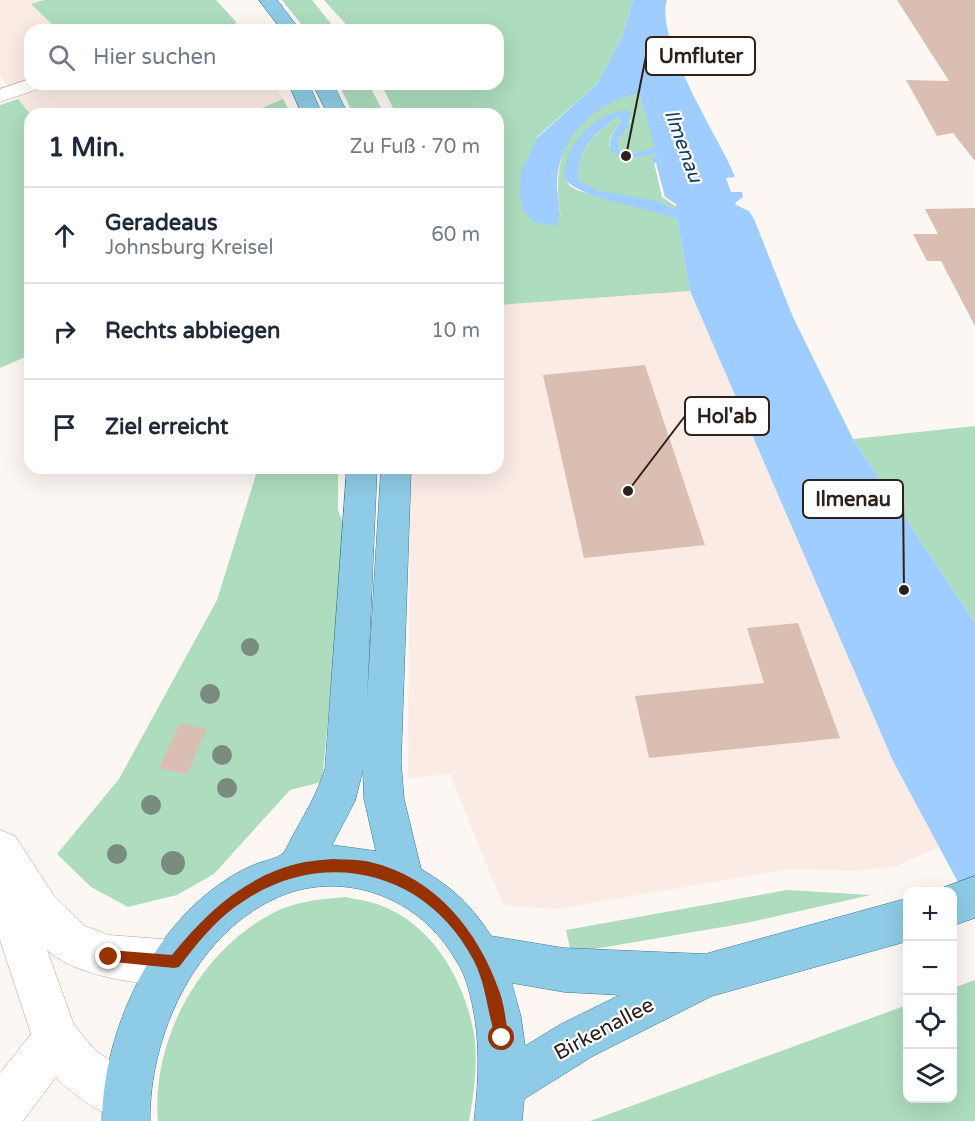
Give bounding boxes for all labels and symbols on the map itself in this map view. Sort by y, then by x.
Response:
callout: Umfluter [646,37,755,75]
text: Umfluter [659,45,743,69]
water label: Ilmenau [659,106,708,187]
callout: Hol'ab [685,397,769,435]
text: Hol'ab [697,405,758,429]
callout: Ilmenau [803,480,903,518]
text: Ilmenau [815,488,891,512]
route end [95,943,121,969]
street label: Birkenallee [550,992,658,1066]
route start [488,1024,514,1050]

